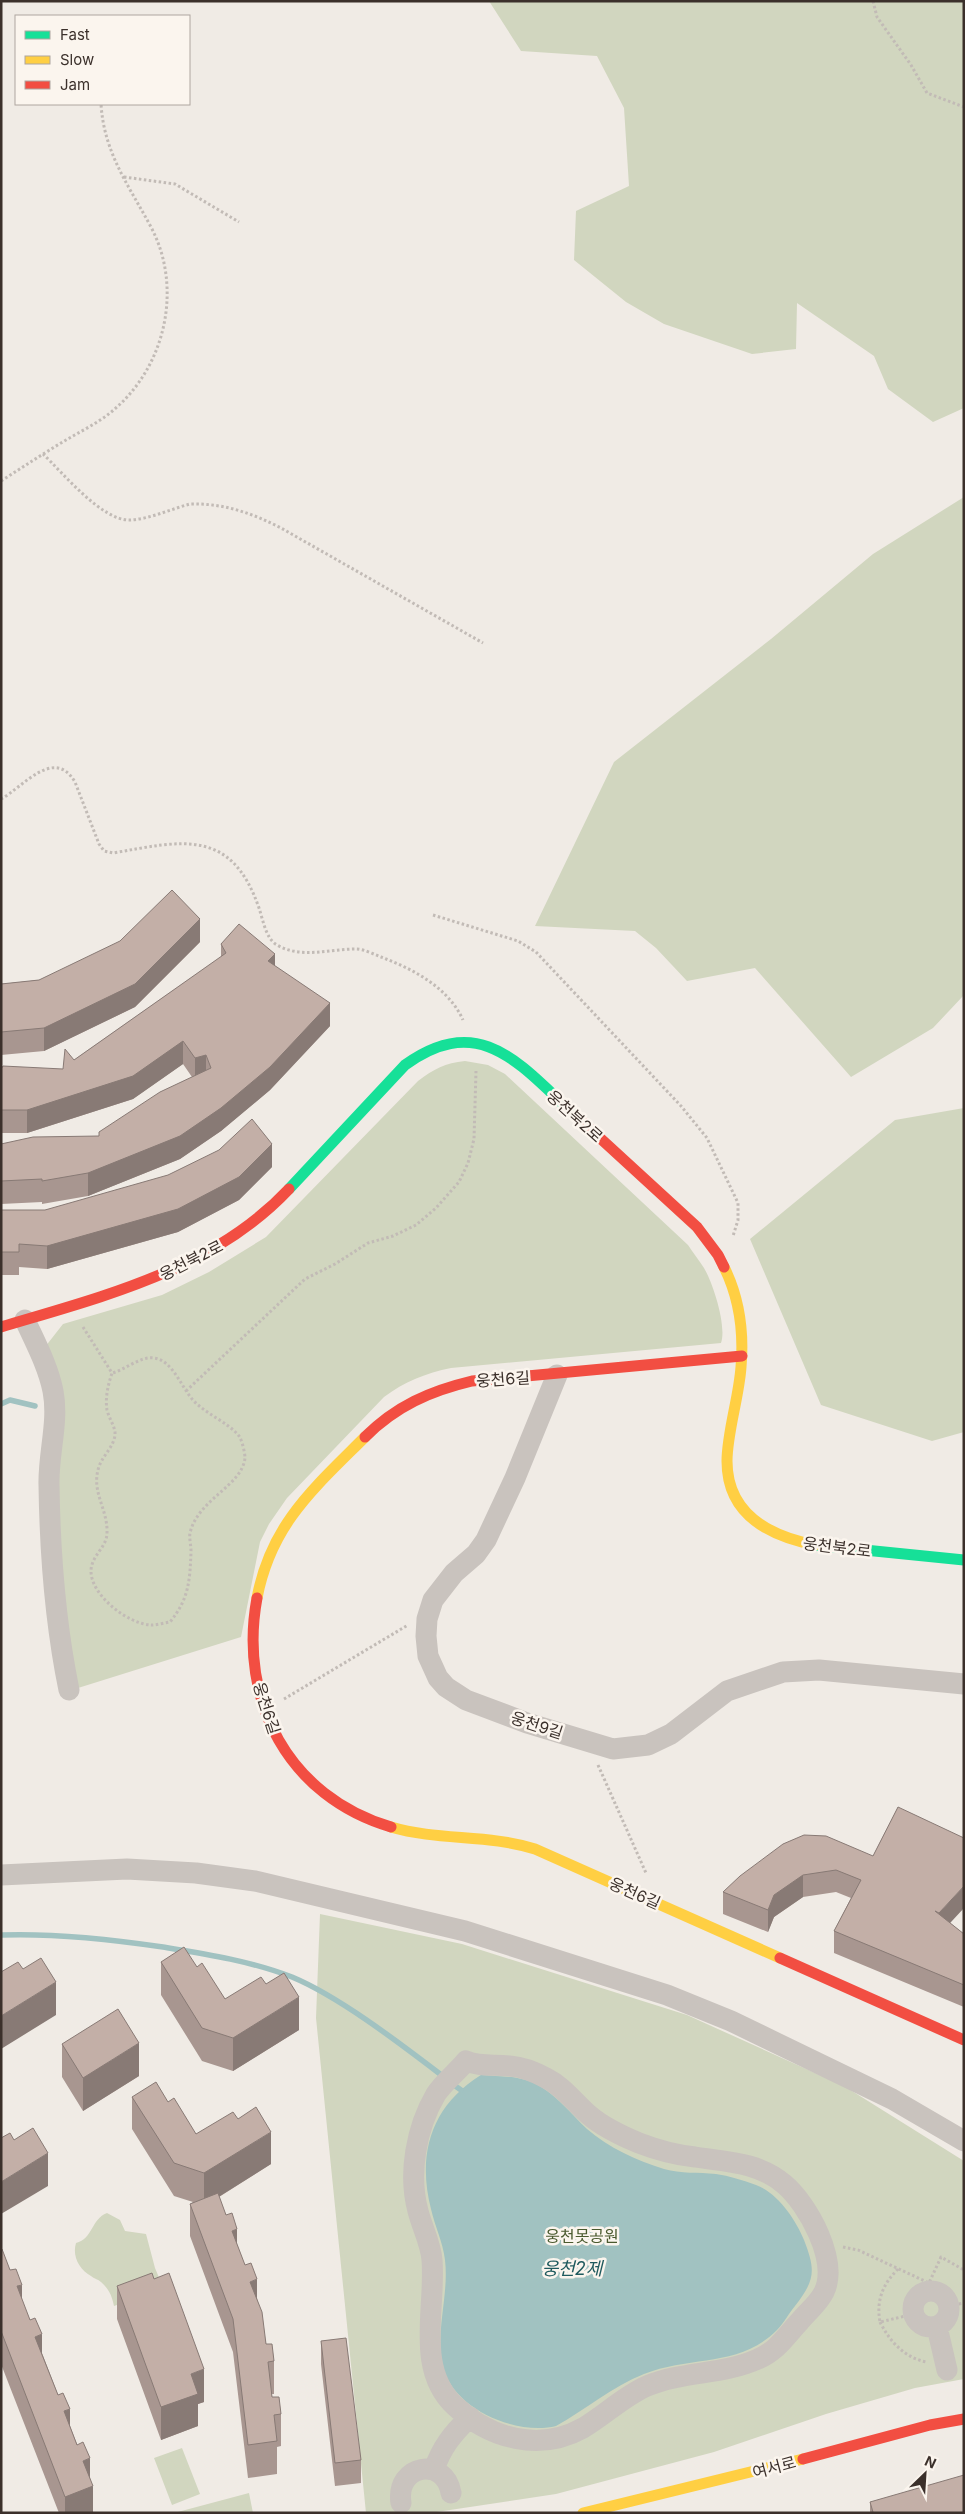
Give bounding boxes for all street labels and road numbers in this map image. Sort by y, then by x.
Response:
street label: 웅천북2로 [543,1086,607,1147]
street label: 웅천북2로 [156,1235,226,1284]
street label: 웅천6길 [475,1367,531,1391]
street label: 웅천북2로 [802,1533,873,1561]
street label: 웅천6길 [249,1679,285,1737]
street label: 웅천9길 [508,1707,566,1743]
street label: 웅천6길 [606,1873,664,1913]
street label: 여서로 [750,2452,798,2482]

